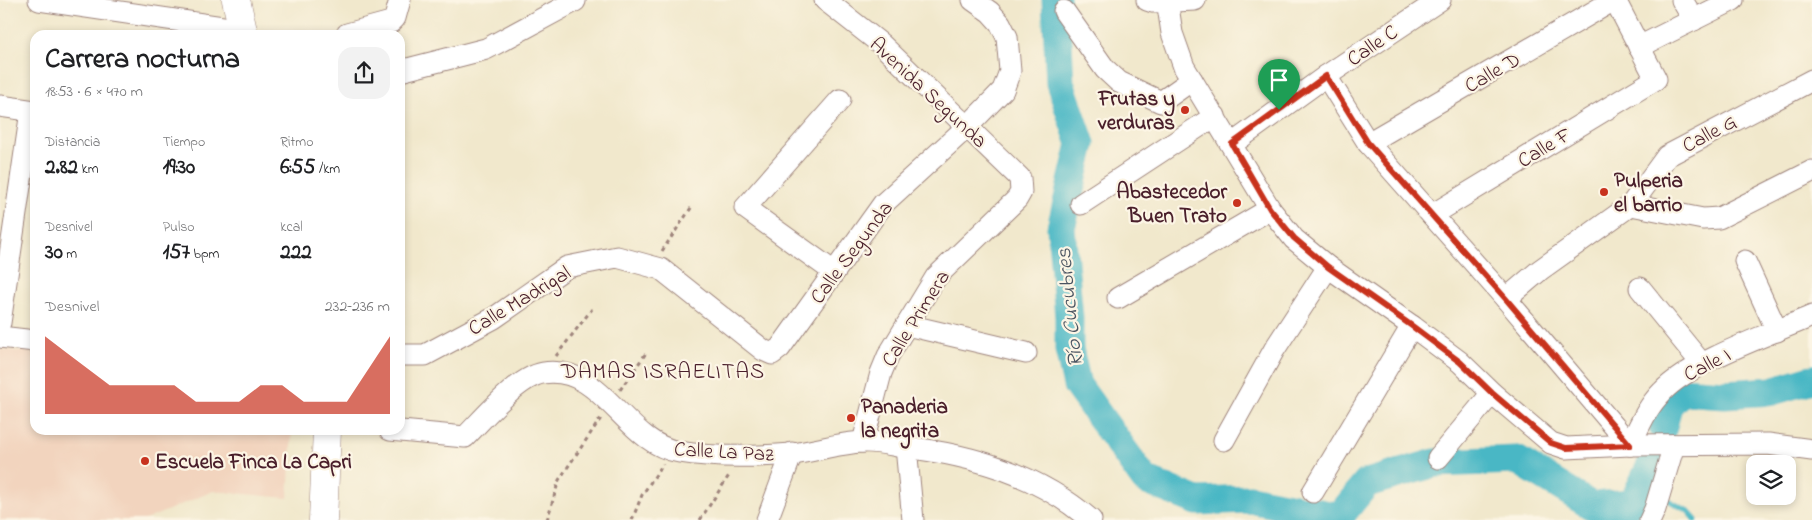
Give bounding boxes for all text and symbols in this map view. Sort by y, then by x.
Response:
street label: Calle C [1341,19,1405,75]
street label: Avenida Segunda [861,31,993,158]
text: Carrera nocturna [45,40,240,81]
street label: Calle D [1460,46,1526,102]
button: share [338,47,390,99]
pin [1258,59,1300,110]
icon: arrive [1265,66,1293,94]
text: 18:53 · 6 × 470 m [45,80,143,104]
place label: Frutas y verduras [1097,85,1175,139]
marker: Frutas y verduras [1179,104,1191,116]
street label: Calle G [1677,108,1742,162]
street label: Calle F [1512,121,1578,177]
text: Distancia [45,132,100,153]
text: Tiempo [163,132,205,153]
text: Ritmo [280,132,313,153]
text: 2.82 [45,153,78,183]
text: 19:30 [163,153,195,183]
text: 6:55 [280,153,315,183]
text: km [78,159,99,180]
text: /km [315,159,340,180]
place label: Pulperia el barrio [1614,167,1683,221]
place label: Abastecedor Buen Trato [1117,178,1227,232]
marker: Pulperia el barrio [1598,186,1610,198]
street label: Calle Segunda [804,195,903,312]
marker: Abastecedor Buen Trato [1231,197,1243,209]
text: Desnivel [45,217,93,238]
text: Pulso [163,217,195,238]
text: kcal [280,217,303,238]
text: 30 [45,238,63,268]
text: 157 [163,238,190,268]
text: 222 [280,238,312,268]
text: m [63,244,77,265]
text: bpm [190,244,219,265]
water label: Río Cucubres [1049,246,1093,369]
street label: Calle Madrigal [463,259,578,346]
street label: Calle Primera [875,265,958,373]
text: Desnivel [45,295,99,319]
text: 232–236 m [325,295,390,319]
street label: Calle I [1679,341,1737,390]
district label: DAMAS ISRAELITAS [560,357,765,389]
place label: Panaderia la negrita [861,393,948,449]
marker: Panaderia la negrita [845,412,857,424]
street label: Calle La Paz [673,435,775,471]
place label: Escuela Finca La Capri [155,448,352,478]
marker: Escuela Finca La Capri [139,455,151,467]
map controls [1746,455,1796,505]
button: layers [1746,455,1796,505]

